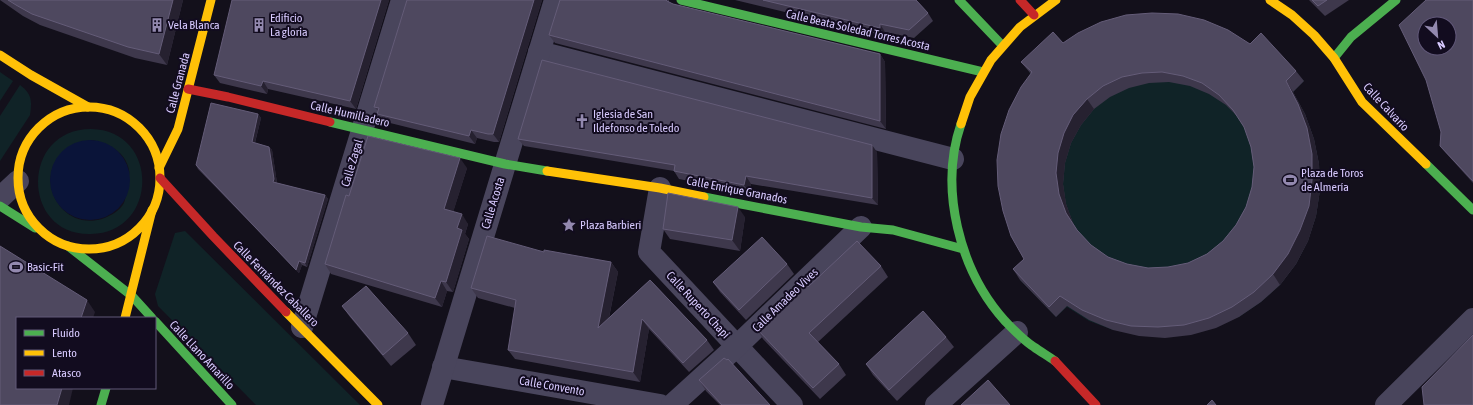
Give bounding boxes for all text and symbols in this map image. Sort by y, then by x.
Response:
street label: Calle Beata Soledad Torres Acosta [785,7,931,53]
place label: Edificio La gloria [270,11,308,39]
north arrow [1417,16,1457,56]
building icon: Vela Blanca [149,17,165,33]
building icon: Edificio La gloria [251,17,267,33]
place label: Vela Blanca [168,18,220,32]
text: N [1436,38,1447,52]
street label: Calle Granada [163,51,193,115]
street label: Calle Calvario [1360,80,1412,134]
street label: Calle Humilladero [309,98,391,130]
place label: Iglesia de San Ildefonso de Toledo [593,107,680,135]
church icon: Iglesia de San Ildefonso de Toledo [574,113,590,129]
street label: Calle Zagal [338,137,366,188]
place label: Plaza de Toros de Almería [1301,166,1364,194]
sports icon: Plaza de Toros de Almería [1282,172,1298,188]
street label: Calle Enrique Granados [685,173,789,207]
street label: Calle Acosta [478,175,508,231]
place icon: Plaza Barbieri [561,217,577,233]
place label: Plaza Barbieri [580,218,641,232]
street label: Calle Fernández Caballero [230,238,322,330]
sports icon: Basic-Fit [8,259,24,275]
place label: Basic-Fit [27,260,64,274]
street label: Calle Amadeo Vives [749,265,821,335]
street label: Calle Ruperto Chapí [663,269,733,342]
legend [16,317,156,389]
street label: Calle Llano Amarillo [166,318,238,393]
text: Fluido [52,326,80,340]
text: Lento [52,346,77,360]
text: Atasco [52,366,82,380]
street label: Calle Convento [518,373,586,399]

